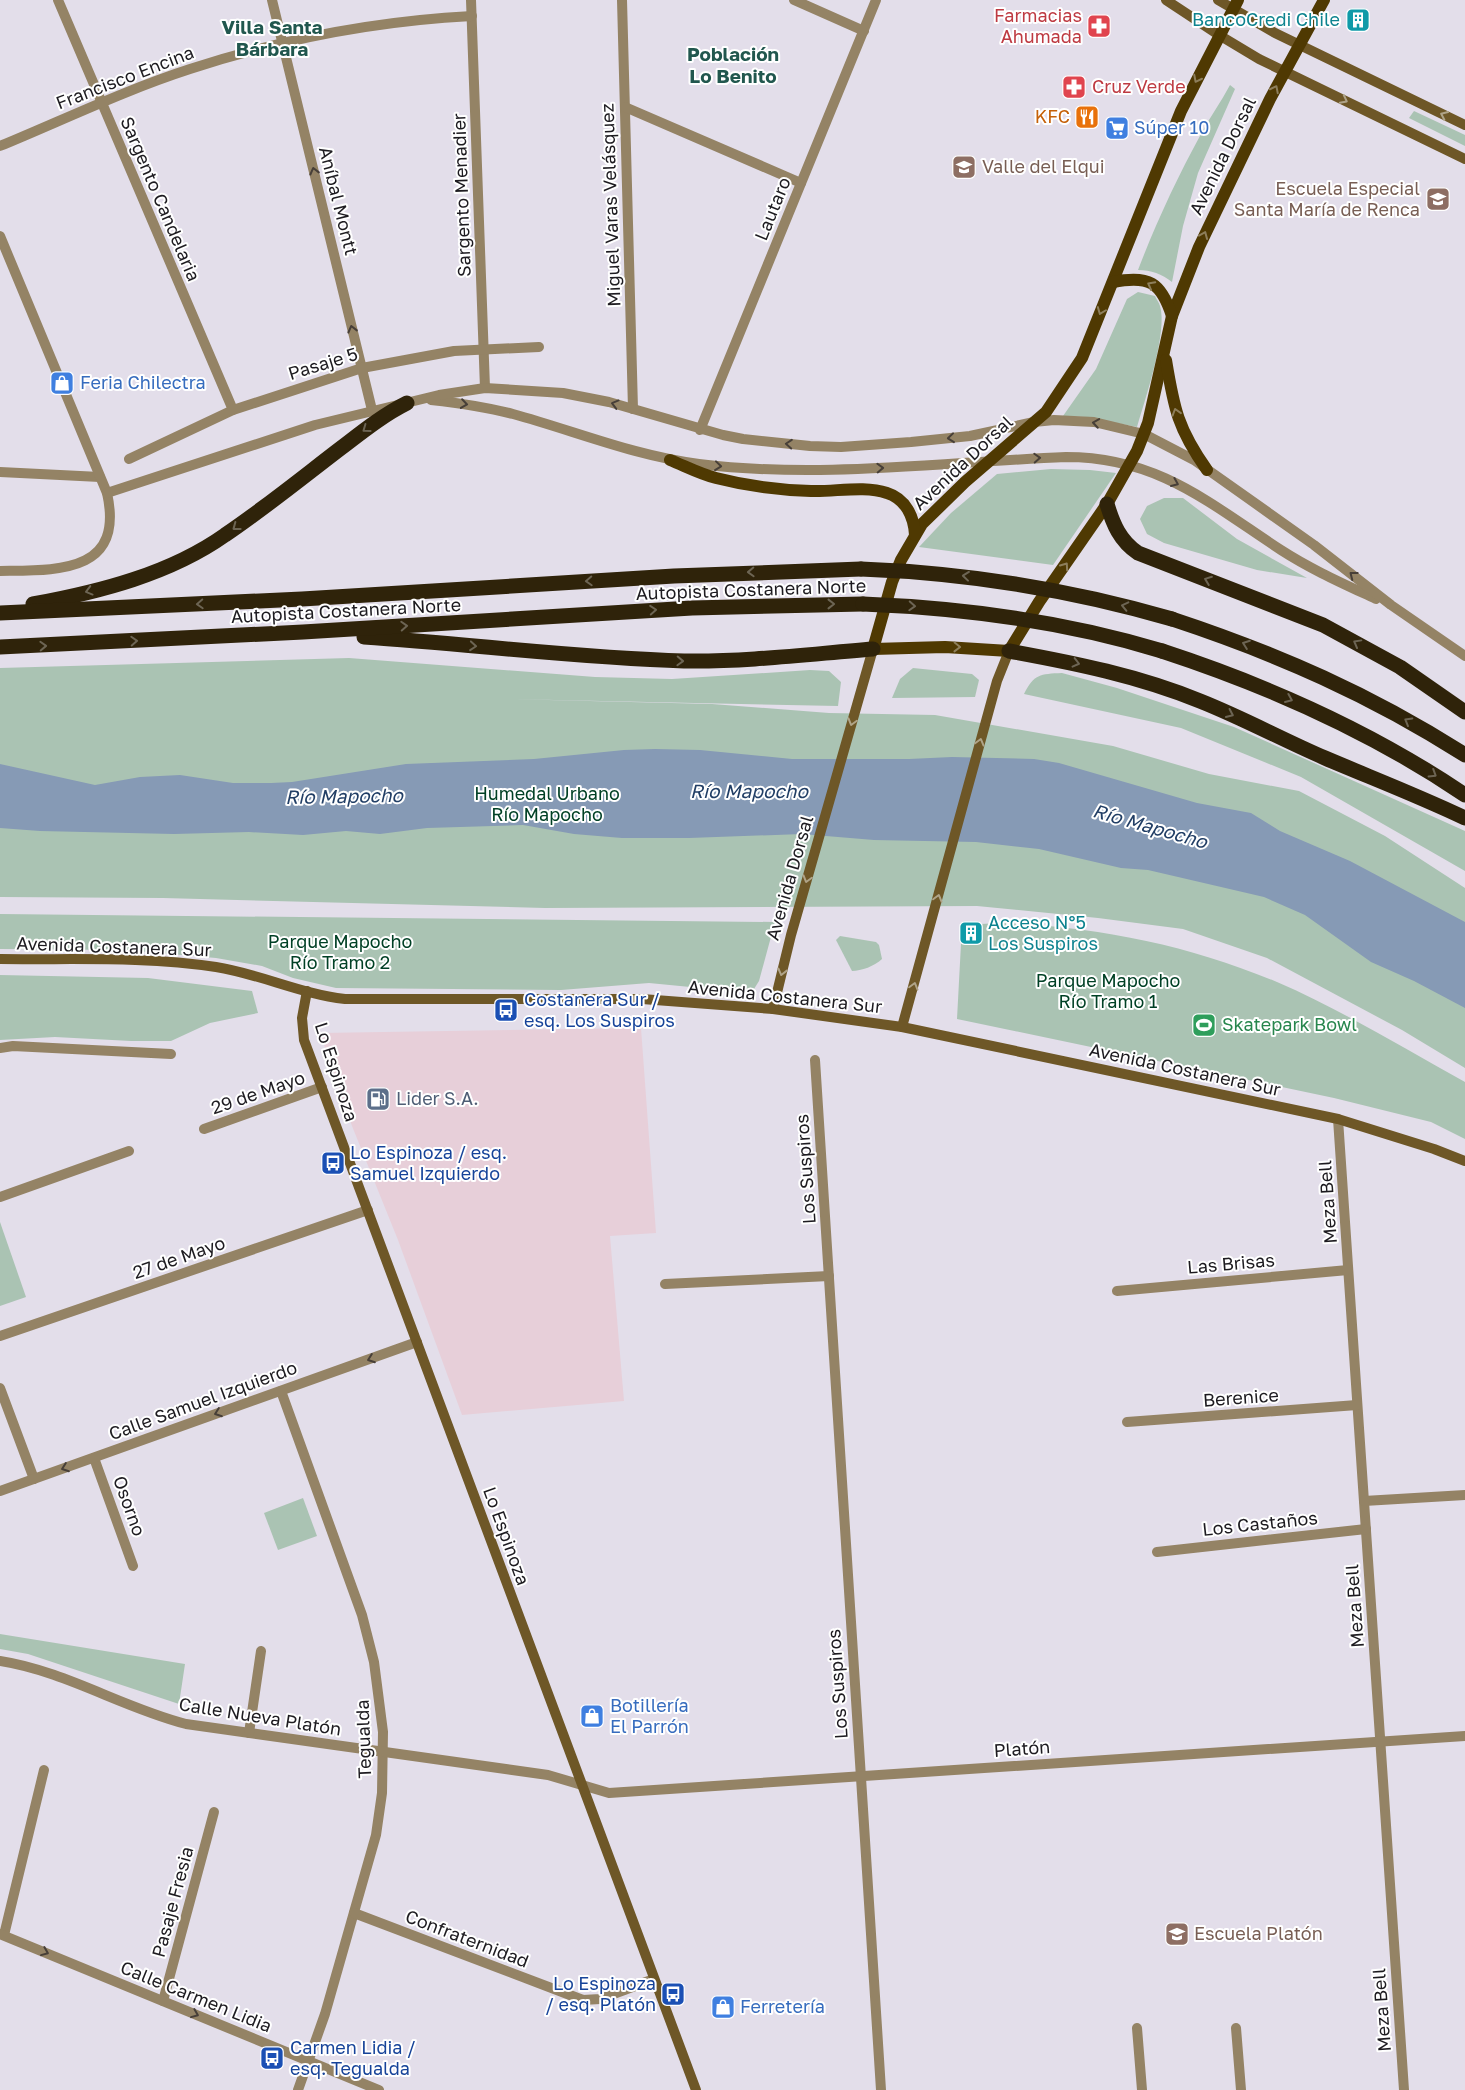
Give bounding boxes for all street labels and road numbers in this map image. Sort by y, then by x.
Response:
street label: Francisco Encina [53,41,197,113]
street label: Avenida Dorsal [1184,93,1260,218]
street label: Miguel Varas Velásquez [595,103,625,307]
street label: Sargento Candelaria [116,113,206,284]
street label: Sargento Menadier [447,113,475,277]
street label: Aníbal Montt [315,144,363,257]
street label: Lautaro [749,174,795,244]
street label: Pasaje 5 [285,342,360,384]
street label: Avenida Dorsal [908,410,1017,514]
street label: Autopista Costanera Norte [635,574,866,604]
street label: Autopista Costanera Norte [230,593,462,627]
street label: Avenida Dorsal [761,813,817,943]
street label: Avenida Costanera Sur [16,932,212,960]
street label: Avenida Costanera Sur [687,975,883,1017]
street label: Lo Espinoza [311,1019,363,1124]
street label: Avenida Costanera Sur [1087,1038,1283,1100]
street label: 29 de Mayo [208,1066,307,1118]
street label: Los Suspiros [790,1113,820,1225]
street label: Meza Bell [1313,1159,1341,1245]
street label: 27 de Mayo [130,1231,228,1283]
street label: Las Brisas [1186,1248,1276,1278]
street label: Calle Samuel Izquierdo [106,1356,300,1444]
street label: Berenice [1202,1383,1280,1411]
street label: Osorno [109,1473,151,1539]
street label: Lo Espinoza [479,1483,535,1588]
street label: Los Castaños [1201,1506,1319,1540]
street label: Meza Bell [1340,1563,1368,1649]
street label: Los Suspiros [822,1628,852,1740]
street label: Calle Nueva Platón [177,1692,343,1740]
street label: Tegualda [351,1699,375,1779]
street label: Platón [993,1735,1051,1761]
street label: Pasaje Fresia [147,1844,197,1960]
street label: Confraternidad [403,1904,532,1972]
street label: Calle Carmen Lidia [118,1956,275,2036]
street label: Meza Bell [1367,1967,1395,2053]

